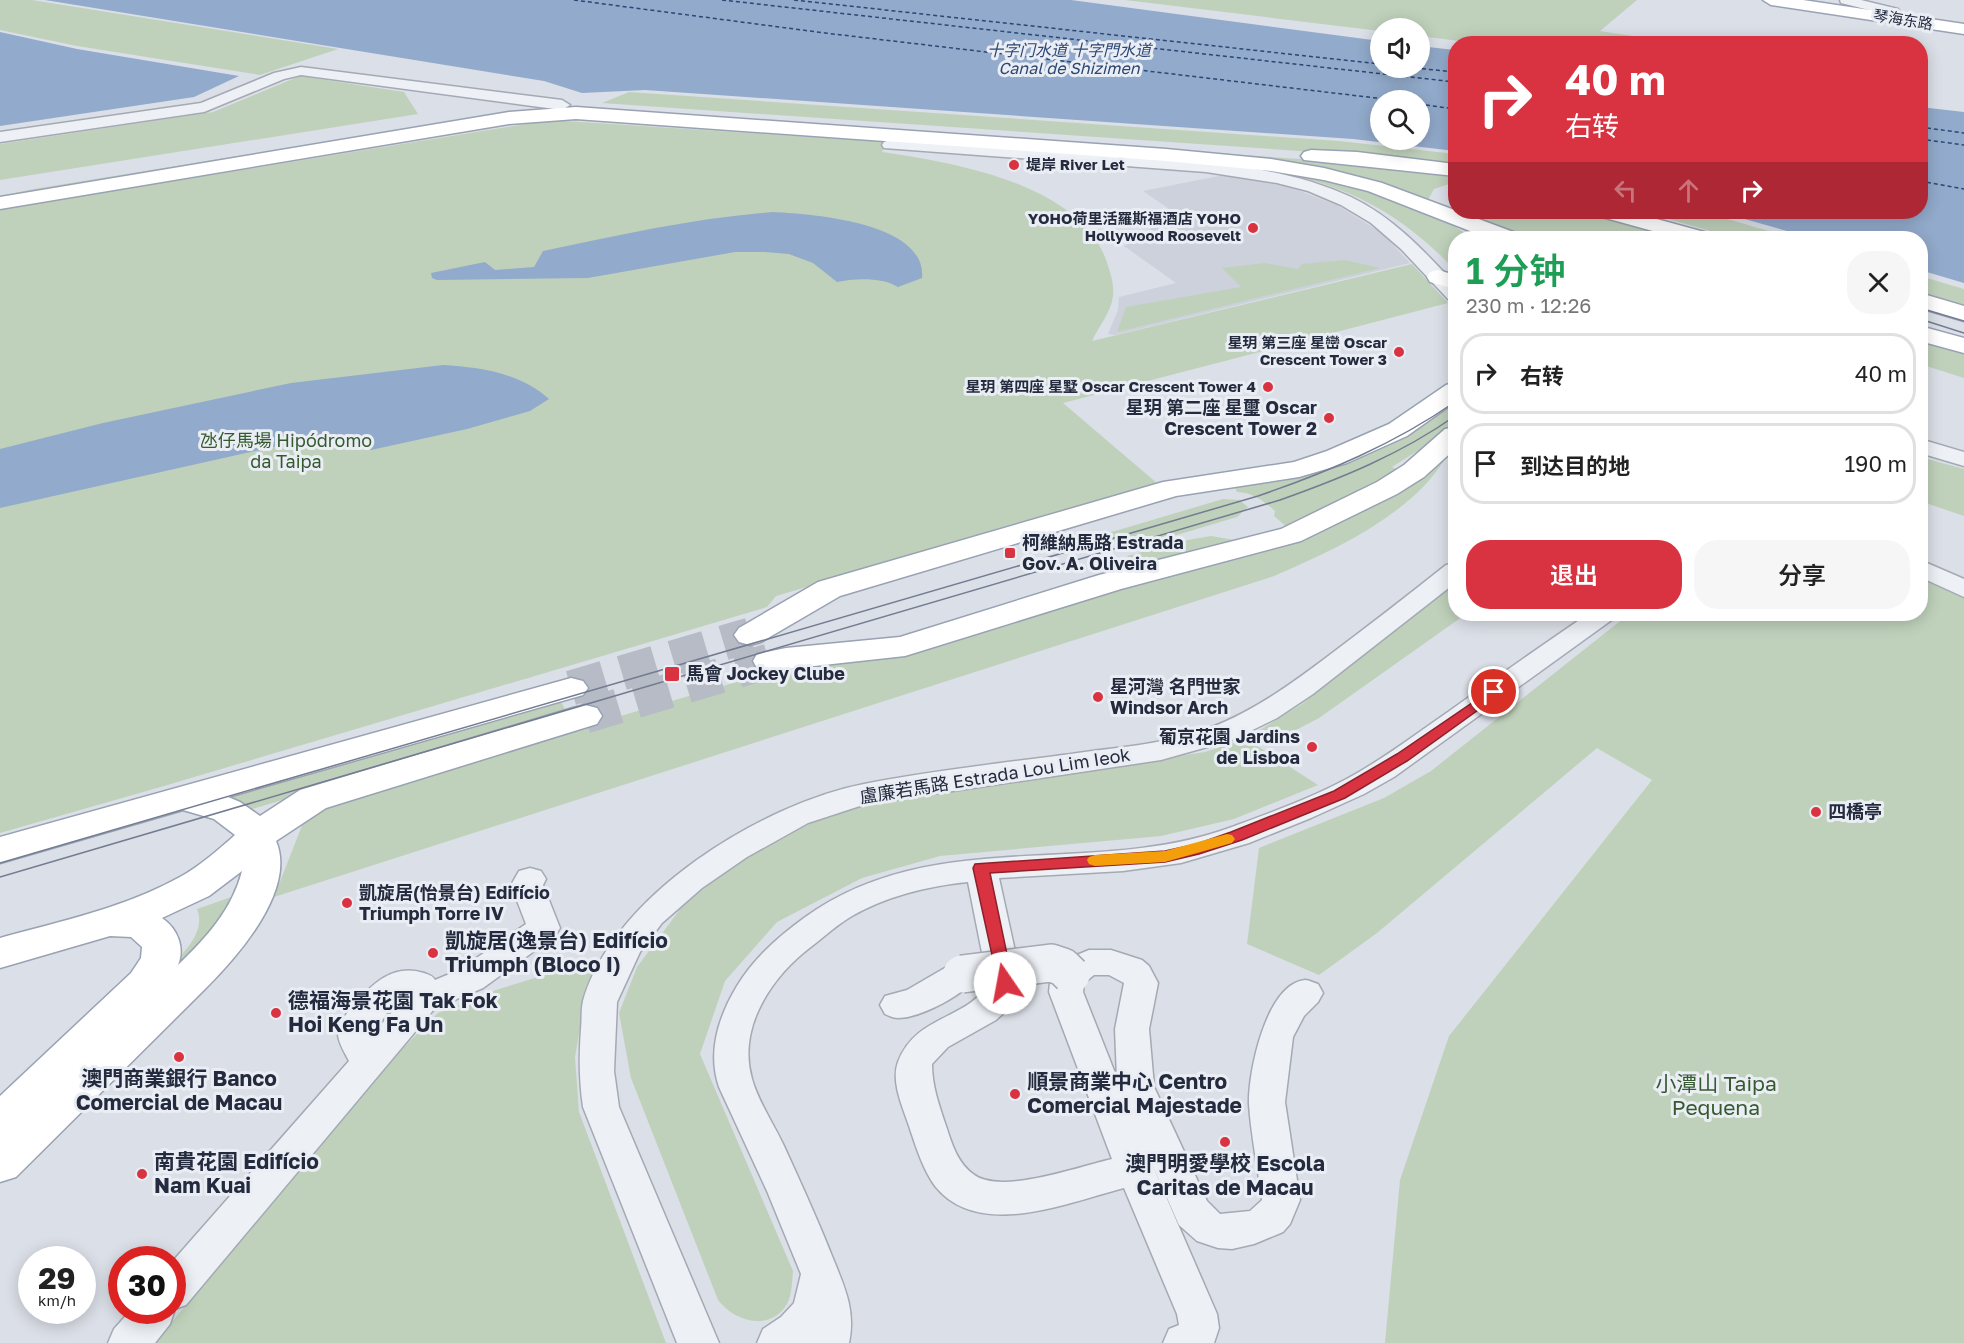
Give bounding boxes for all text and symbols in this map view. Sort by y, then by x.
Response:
street label: 琴海东路 [1872,5,1934,33]
map controls [1370,18,1430,150]
button: sound [1370,18,1430,78]
water label: 十字门水道 十字門水道 Canal de Shizimen [987,40,1153,78]
text: 40 m [1565,54,1666,104]
icon: right [1466,60,1544,138]
button: search [1370,90,1430,150]
text: 右转 [1565,110,1619,142]
place label: 堤岸 River Let [1026,155,1125,173]
marker: 堤岸 River Let [1007,158,1021,172]
icon: left [1609,174,1642,207]
icon: ahead [1672,174,1705,207]
icon: right [1735,174,1768,207]
place label: YOHO荷里活羅斯福酒店 YOHO Hollywood Roosevelt [1028,209,1241,244]
marker: YOHO荷里活羅斯福酒店 YOHO Hollywood Roosevelt [1246,221,1260,235]
text: 1 分钟 [1466,249,1565,292]
button: close [1847,251,1910,314]
text: 230 m · 12:26 [1466,293,1591,317]
place label: 星玥 第三座 星巒 Oscar Crescent Tower 3 [1228,333,1387,368]
marker: 星玥 第三座 星巒 Oscar Crescent Tower 3 [1392,345,1406,359]
icon: right [1469,357,1502,390]
text: 40 m [1855,360,1907,387]
text: 右转 [1520,362,1564,389]
place label: 星玥 第四座 星墅 Oscar Crescent Tower 4 [965,377,1256,395]
marker: 星玥 第四座 星墅 Oscar Crescent Tower 4 [1261,380,1275,394]
place label: 星玥 第二座 星璽 Oscar Crescent Tower 2 [1126,396,1317,439]
marker: 星玥 第二座 星璽 Oscar Crescent Tower 2 [1322,411,1336,425]
park label: 氹仔馬場 Hipódromo da Taipa [200,429,372,472]
icon: arrive [1469,447,1502,480]
text: 190 m [1844,450,1907,477]
text: 到达目的地 [1520,452,1630,479]
place label: 柯維納馬路 Estrada Gov. A. Oliveira [1022,531,1184,574]
button: 退出 [1466,540,1682,609]
button: 分享 [1694,540,1910,609]
marker: 柯維納馬路 Estrada Gov. A. Oliveira [1003,546,1017,560]
place label: 馬會 Jockey Clube [686,662,845,684]
marker: 馬會 Jockey Clube [663,665,681,683]
pin [1468,666,1519,717]
place label: 星河灣 名門世家 Windsor Arch [1110,675,1241,718]
icon: arrive [1477,675,1510,708]
marker: 星河灣 名門世家 Windsor Arch [1091,690,1105,704]
place label: 葡京花園 Jardins de Lisboa [1159,725,1300,768]
marker: 葡京花園 Jardins de Lisboa [1305,740,1319,754]
street label: 盧廉若馬路 Estrada Lou Lim Ieok [858,743,1132,807]
place label: 四橋亭 [1828,800,1882,822]
marker: 四橋亭 [1809,805,1823,819]
place label: 凱旋居(怡景台) Edifício Triumph Torre IV [359,881,550,924]
marker: 凱旋居(怡景台) Edifício Triumph Torre IV [340,896,354,910]
place label: 凱旋居(逸景台) Edifício Triumph (Bloco I) [445,927,668,977]
marker: 凱旋居(逸景台) Edifício Triumph (Bloco I) [426,946,440,960]
position arrow [973,951,1037,1015]
place label: 德福海景花園 Tak Fok Hoi Keng Fa Un [288,987,498,1037]
marker: 德福海景花園 Tak Fok Hoi Keng Fa Un [269,1006,283,1020]
marker: 澳門商業銀行 Banco Comercial de Macau [172,1050,186,1064]
place label: 澳門商業銀行 Banco Comercial de Macau [76,1065,282,1115]
place label: 順景商業中心 Centro Comercial Majestade [1027,1068,1242,1118]
park label: 小潭山 Taipa Pequena [1655,1070,1777,1120]
marker: 順景商業中心 Centro Comercial Majestade [1008,1087,1022,1101]
marker: 澳門明愛學校 Escola Caritas de Macau [1218,1135,1232,1149]
place label: 南貴花園 Edifício Nam Kuai [154,1148,319,1198]
place label: 澳門明愛學校 Escola Caritas de Macau [1125,1150,1325,1200]
marker: 南貴花園 Edifício Nam Kuai [135,1167,149,1181]
speed limit sign: 30 [108,1246,186,1324]
text: 29 [38,1260,76,1296]
text: km/h [38,1291,76,1309]

